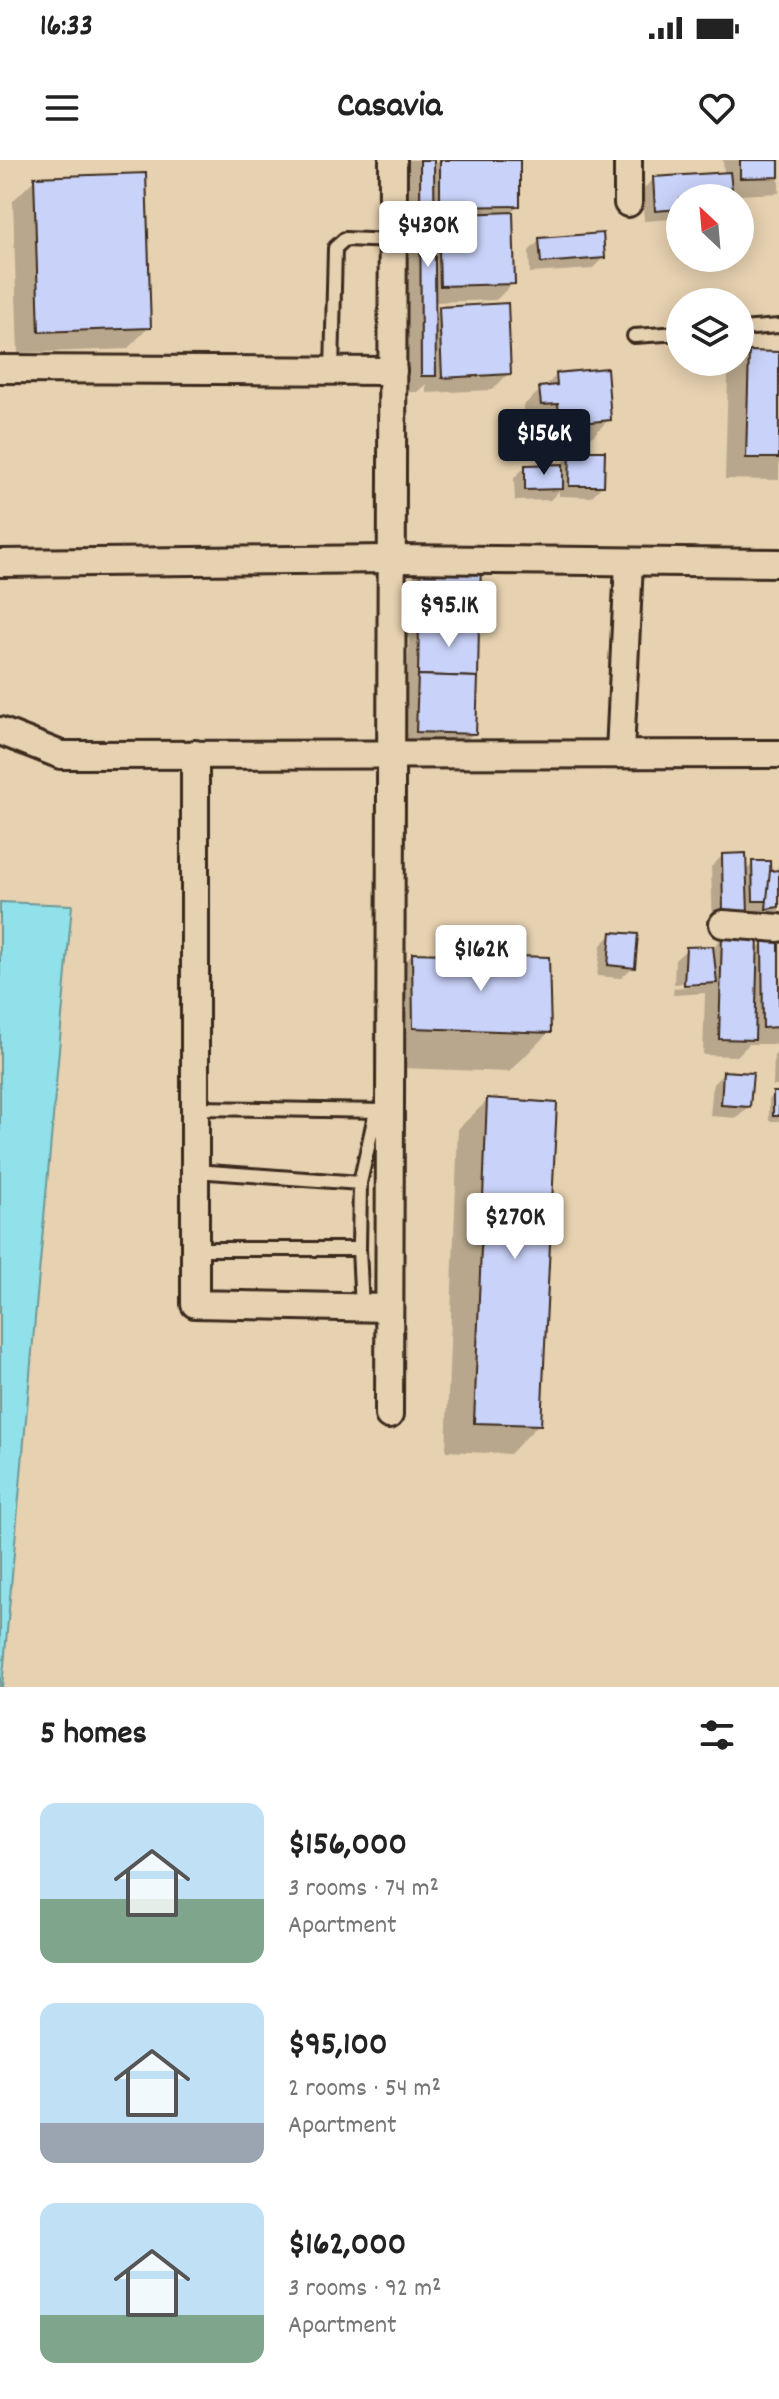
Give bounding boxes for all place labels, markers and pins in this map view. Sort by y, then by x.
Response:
pin: $430K [372,201,484,269]
pin: $156K [488,409,600,477]
pin: $95.1K [384,581,514,649]
pin: $162K [425,925,537,993]
pin: $270K [459,1193,571,1261]

